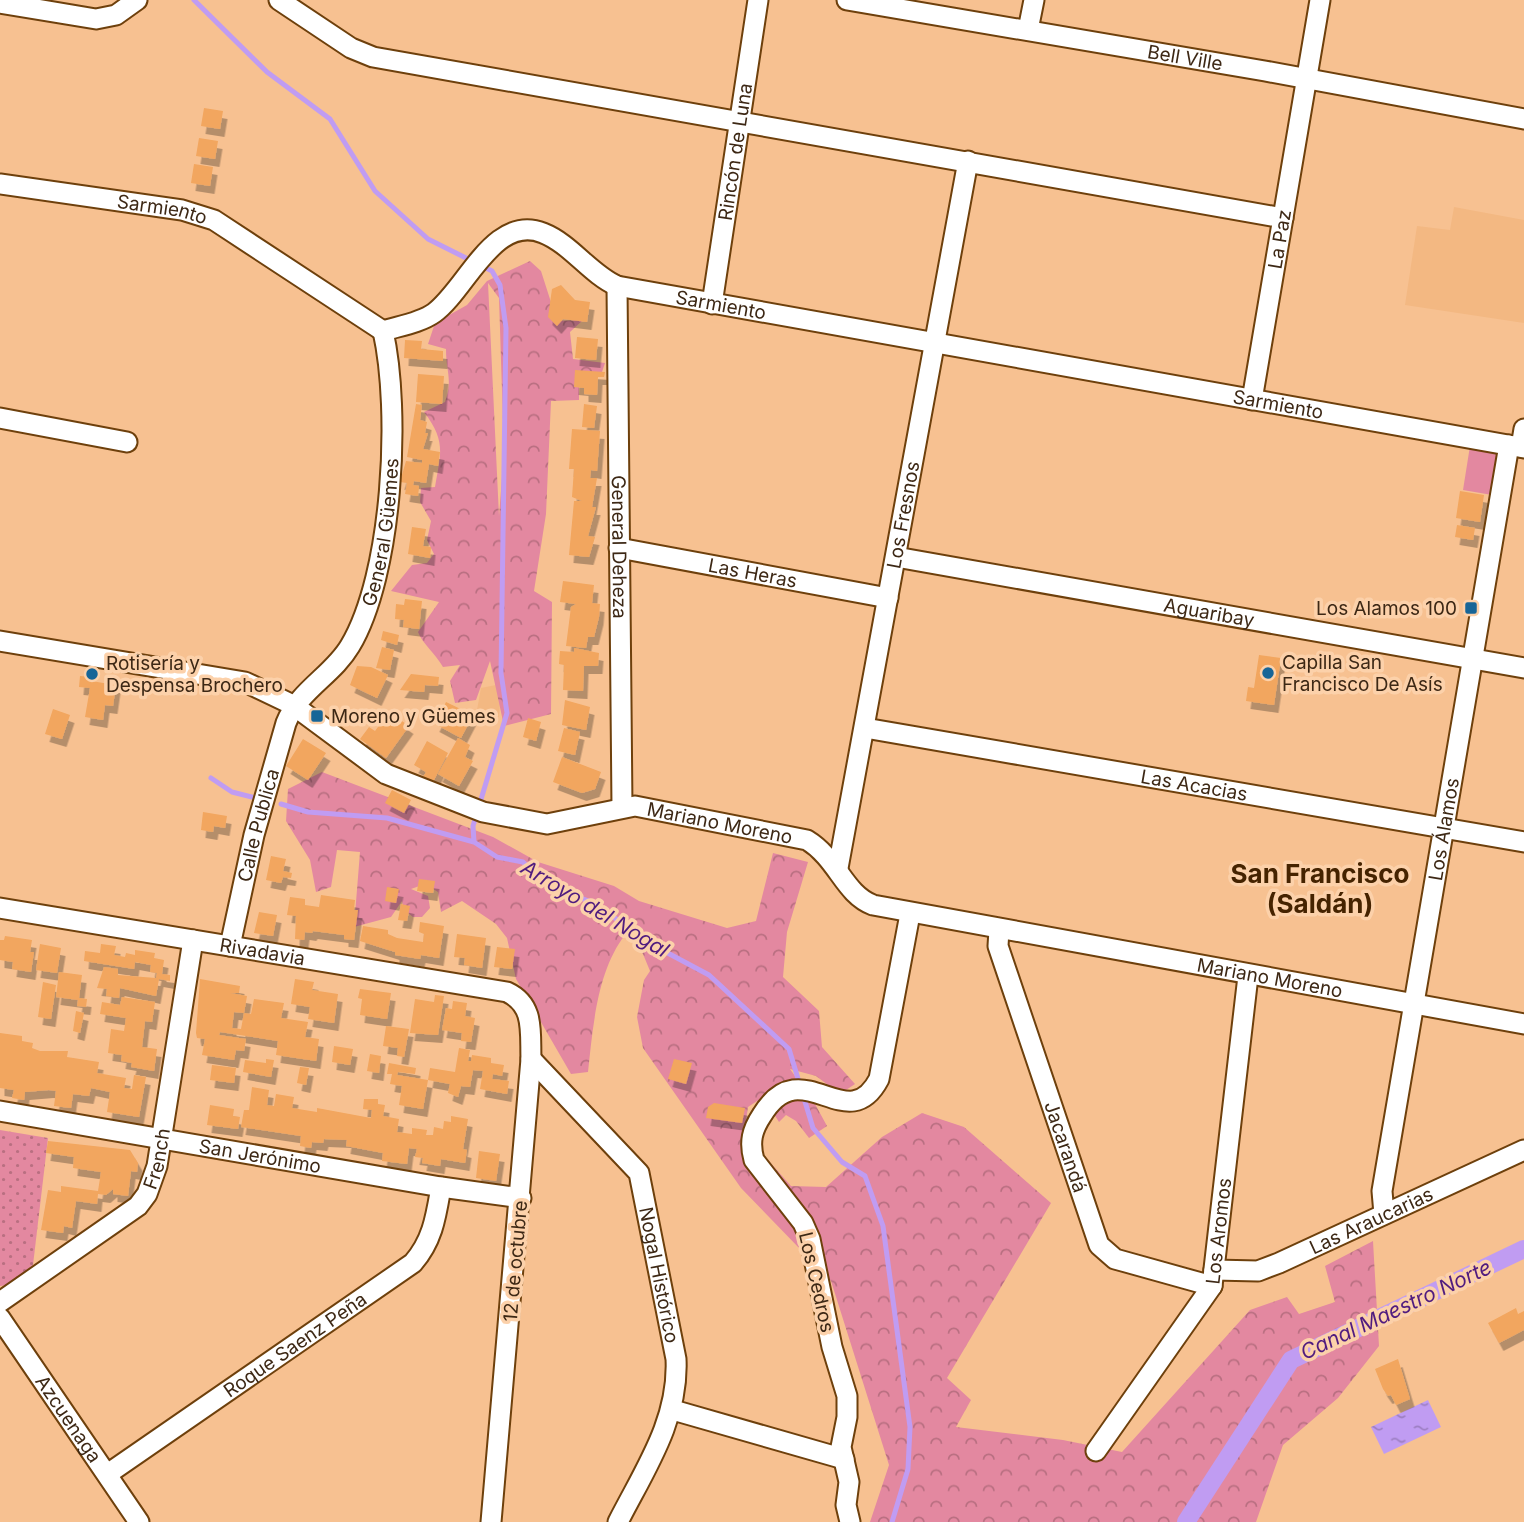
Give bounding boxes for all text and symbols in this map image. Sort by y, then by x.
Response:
street label: Bell Ville [1146,40,1225,76]
street label: Rincón de Luna [714,81,757,222]
street label: Sarmiento [115,190,210,229]
street label: La Paz [1263,208,1296,271]
street label: Sarmiento [674,286,768,324]
street label: Sarmiento [1231,385,1325,424]
street label: General Güemes [357,458,403,609]
street label: Los Fresnos [882,459,925,571]
street label: General Deheza [607,475,631,619]
street label: Las Heras [706,554,799,593]
street label: Aguaribay [1162,594,1256,632]
place label: Los Alamos 100 [1316,597,1457,620]
marker: Los Alamos 100 [1463,600,1479,616]
place label: Capilla San Francisco De Asís [1282,651,1443,696]
place label: Rotisería y Despensa Brochero [106,652,283,697]
marker: Capilla San Francisco De Asís [1260,665,1276,681]
marker: Rotisería y Despensa Brochero [84,666,100,682]
place label: Moreno y Güemes [331,705,496,728]
marker: Moreno y Güemes [309,708,325,724]
street label: Las Acacias [1139,765,1249,806]
street label: Calle Publica [233,766,284,884]
street label: Los Álamos [1424,776,1464,883]
street label: Mariano Moreno [645,798,794,849]
water label: Arroyo del Nogal [516,854,674,963]
district label: San Francisco (Saldán) [1231,858,1409,919]
street label: Rivadavia [218,934,307,970]
street label: Mariano Moreno [1195,953,1344,1003]
street label: Jacarandá [1039,1098,1091,1195]
street label: French [139,1127,175,1192]
street label: San Jerónimo [197,1135,323,1178]
street label: Los Aromos [1201,1177,1236,1286]
street label: Las Araucarias [1306,1183,1437,1259]
street label: 12 de octubre [499,1199,532,1323]
street label: Nogal Histórico [634,1205,684,1345]
street label: Los Cedros [794,1230,839,1335]
water label: Canal Maestro Norte [1296,1254,1495,1365]
street label: Roque Saenz Peña [219,1288,371,1402]
street label: Azcuenaga [30,1371,106,1467]

